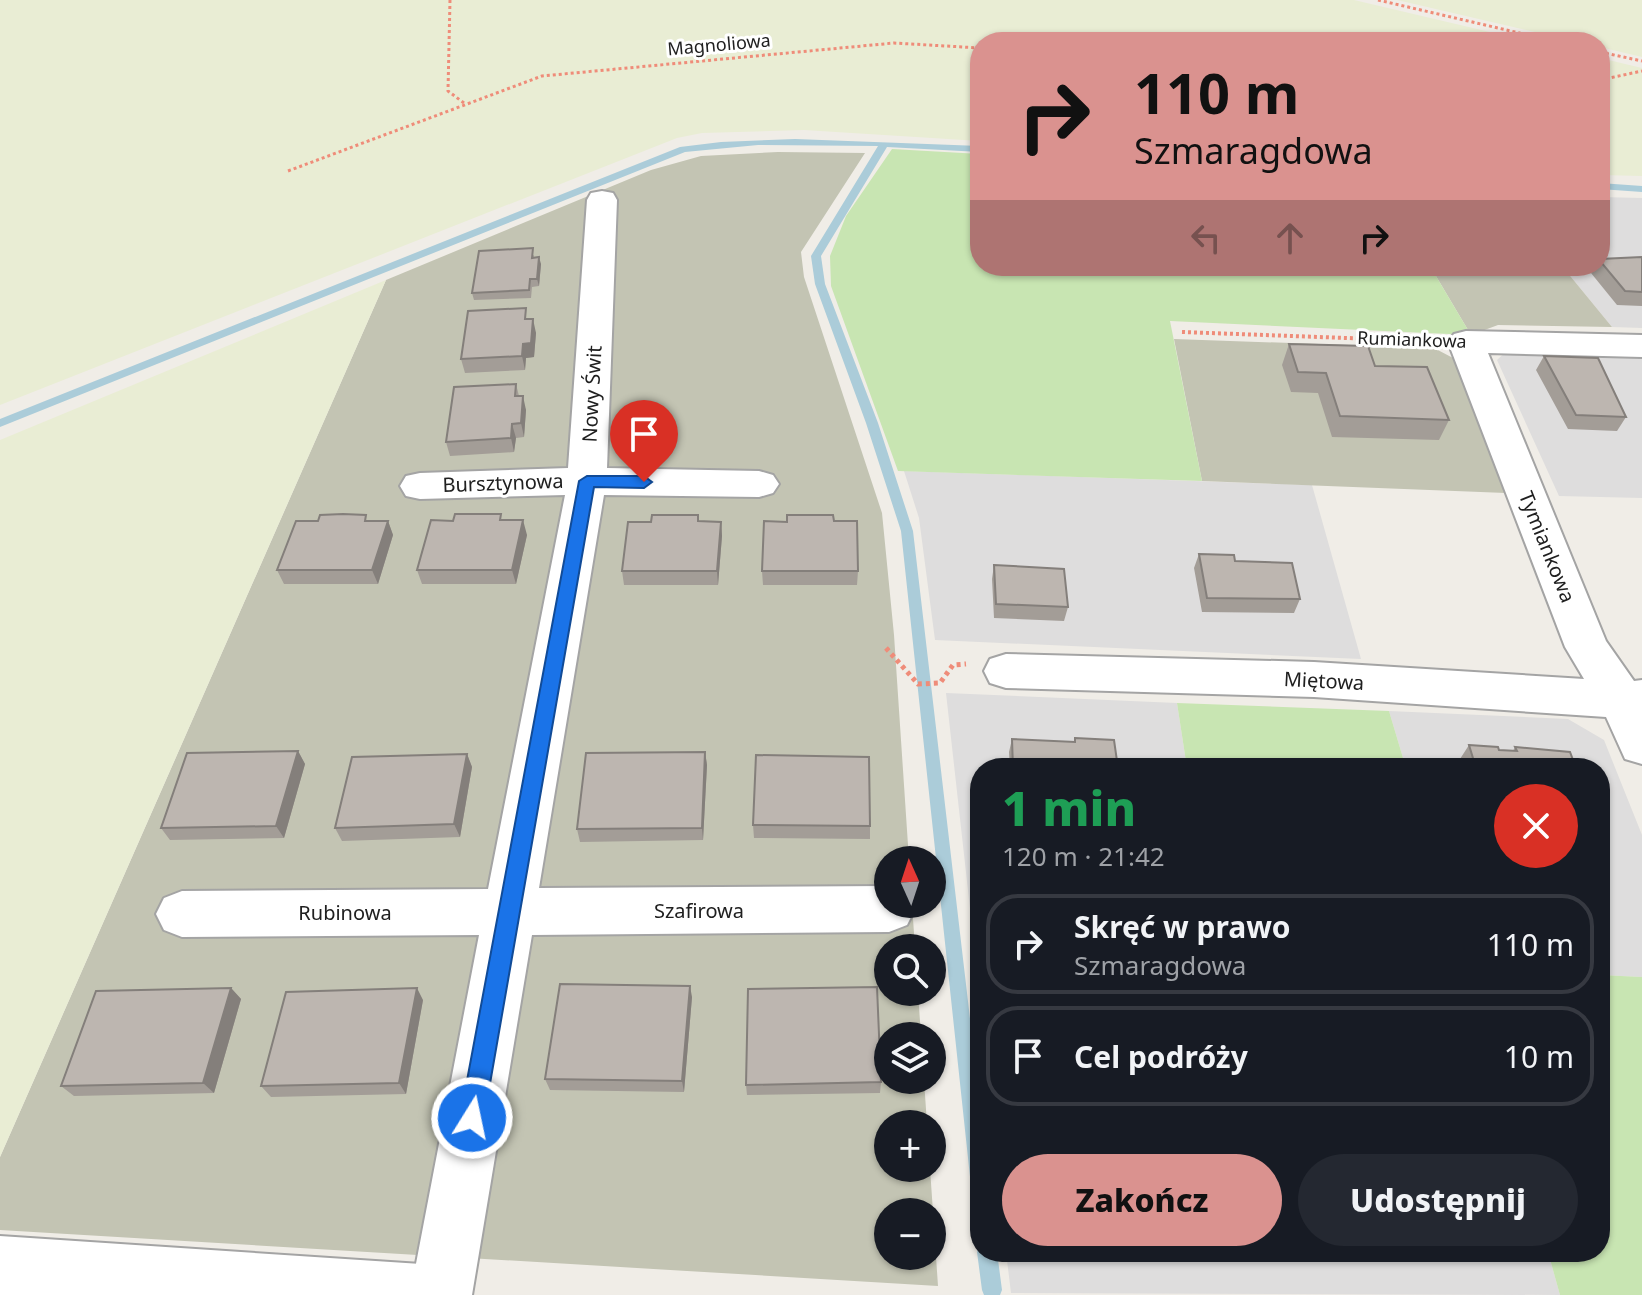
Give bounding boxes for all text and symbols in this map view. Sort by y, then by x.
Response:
street label: Magnoliowa [666,28,772,60]
text: 110 m [1134,54,1299,130]
icon: right [1002,64,1106,168]
text: Szmaragdowa [1134,126,1373,175]
icon: left [1184,216,1228,260]
icon: ahead [1268,216,1312,260]
icon: right [1352,216,1396,260]
street label: Rumiankowa [1357,325,1467,353]
street label: Nowy Świt [575,345,608,443]
pin [610,400,678,482]
icon: arrive [622,412,666,456]
street label: Bursztynowa [442,467,564,498]
street label: Tymiankowa [1513,487,1582,606]
street label: Miętowa [1283,665,1365,696]
text: 1 min [1002,775,1136,840]
button: close [1494,784,1578,868]
text: 120 m · 21:42 [1002,838,1165,874]
north arrow [874,846,946,918]
map controls [874,846,946,1270]
street label: Szafirowa [654,897,744,924]
street label: Rubinowa [298,899,392,926]
text: Skręć w prawo [1074,906,1291,947]
icon: right [1006,922,1050,966]
text: 110 m [1487,924,1574,965]
button: search [874,934,946,1006]
text: Szmaragdowa [1074,947,1246,983]
button: layers [874,1022,946,1094]
icon: arrive [1006,1034,1050,1078]
text: Cel podróży [1074,1036,1248,1077]
text: 10 m [1504,1036,1574,1077]
position arrow [430,1076,514,1160]
button: + [874,1110,946,1182]
button: Zakończ [1002,1154,1282,1246]
button: Udostępnij [1298,1154,1578,1246]
button: − [874,1198,946,1270]

